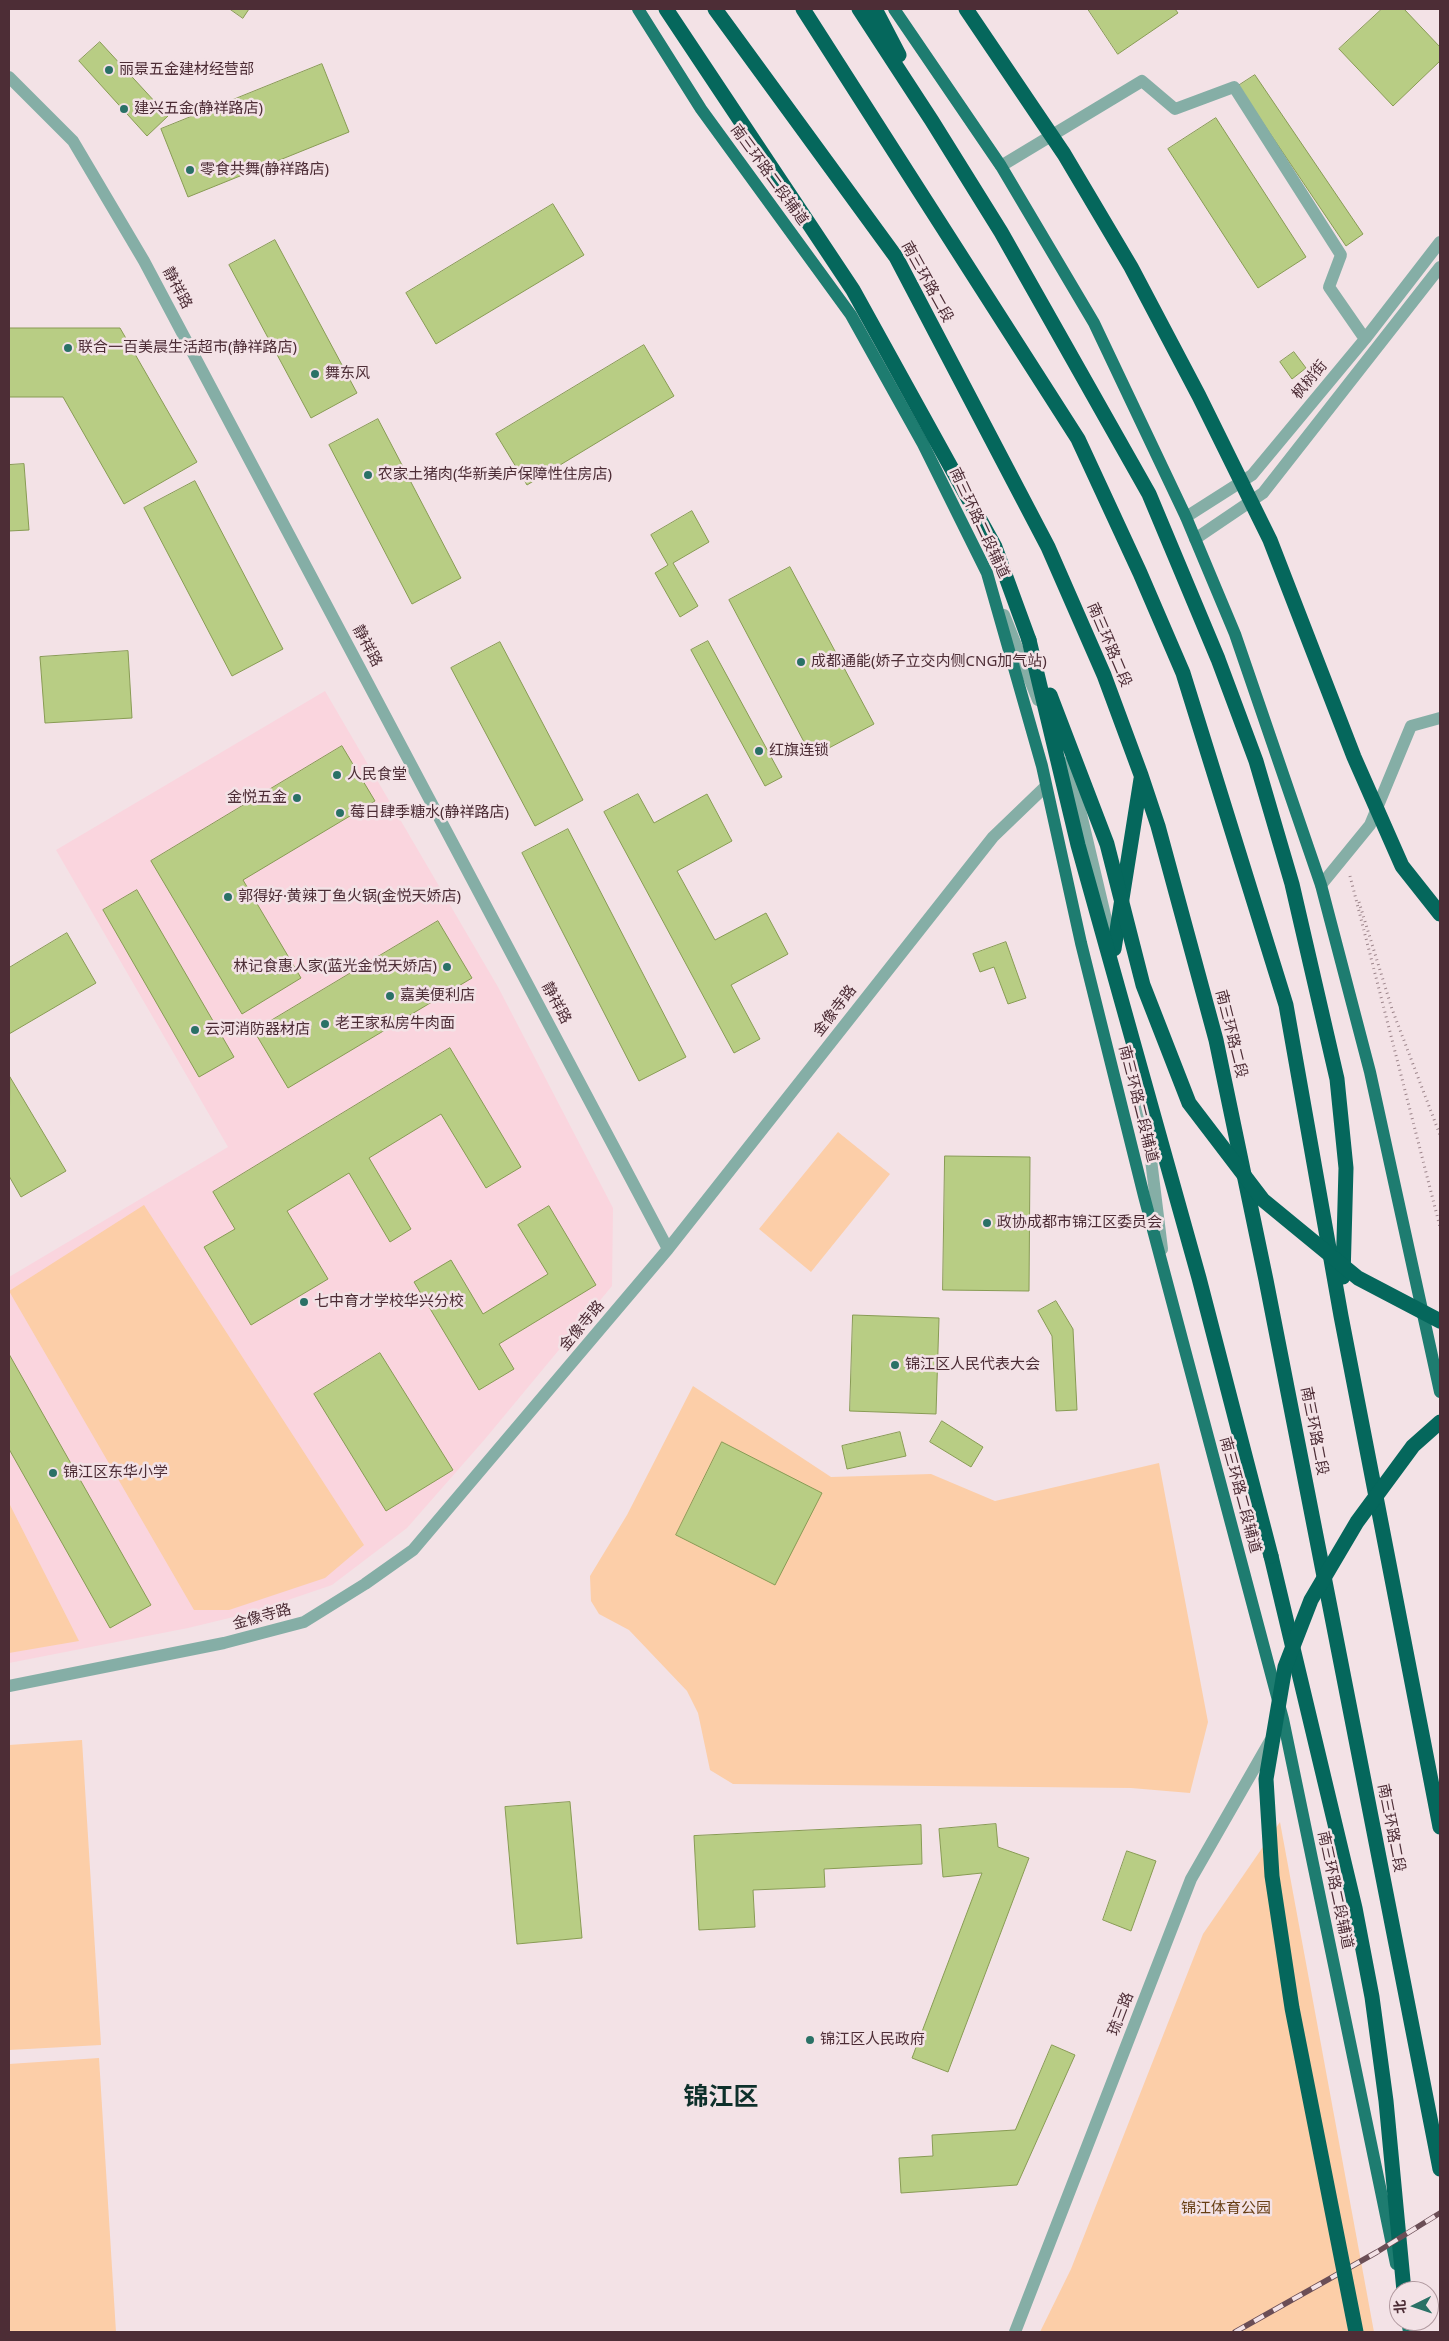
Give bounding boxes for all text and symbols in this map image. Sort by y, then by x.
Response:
place label: 丽景五金建材经营部 [119,61,254,79]
marker: 丽景五金建材经营部 [103,64,115,76]
place label: 建兴五金(静祥路店) [134,100,263,118]
marker: 建兴五金(静祥路店) [118,103,130,115]
street label: 南三环路二段辅道 [726,121,812,229]
place label: 零食共舞(静祥路店) [200,161,329,179]
marker: 零食共舞(静祥路店) [184,164,196,176]
street label: 南三环路二段 [897,238,957,326]
street label: 静祥路 [158,264,196,312]
place label: 联合一百美晨生活超市(静祥路店) [78,339,297,357]
marker: 联合一百美晨生活超市(静祥路店) [62,342,74,354]
street label: 枫树街 [1289,357,1331,403]
place label: 舞东风 [325,365,370,383]
marker: 舞东风 [309,368,321,380]
street label: 南三环路二段辅道 [945,465,1013,581]
place label: 农家土猪肉(华新美庐保障性住房店) [378,466,612,484]
marker: 农家土猪肉(华新美庐保障性住房店) [362,469,374,481]
street label: 南三环路二段 [1083,600,1135,690]
street label: 静祥路 [348,622,386,670]
place label: 成都通能(娇子立交内侧CNG加气站) [811,653,1047,671]
marker: 成都通能(娇子立交内侧CNG加气站) [795,656,807,668]
place label: 红旗连锁 [769,742,829,760]
marker: 红旗连锁 [753,745,765,757]
place label: 人民食堂 [347,766,407,784]
marker: 人民食堂 [331,769,343,781]
place label: 金悦五金 [227,789,287,807]
marker: 金悦五金 [291,792,303,804]
place label: 莓日肆季糖水(静祥路店) [350,804,509,822]
marker: 莓日肆季糖水(静祥路店) [334,807,346,819]
place label: 郭得好·黄辣丁鱼火锅(金悦天娇店) [238,888,461,906]
marker: 郭得好·黄辣丁鱼火锅(金悦天娇店) [222,891,234,903]
place label: 林记食惠人家(蓝光金悦天娇店) [233,958,437,976]
marker: 林记食惠人家(蓝光金悦天娇店) [441,961,453,973]
street label: 静祥路 [537,979,575,1027]
street label: 金像寺路 [809,982,861,1040]
place label: 嘉美便利店 [400,987,475,1005]
street label: 南三环路二段 [1211,988,1251,1080]
marker: 嘉美便利店 [384,990,396,1002]
place label: 老王家私房牛肉面 [335,1015,455,1033]
marker: 老王家私房牛肉面 [319,1018,331,1030]
place label: 云河消防器材店 [205,1021,310,1039]
marker: 云河消防器材店 [189,1024,201,1036]
street label: 南三环路二段辅道 [1115,1044,1161,1164]
place label: 政协成都市锦江区委员会 [997,1214,1162,1232]
marker: 政协成都市锦江区委员会 [981,1217,993,1229]
place label: 七中育才学校华兴分校 [314,1293,464,1311]
marker: 七中育才学校华兴分校 [298,1296,310,1308]
street label: 金像寺路 [556,1297,608,1355]
place label: 锦江区人民代表大会 [905,1356,1040,1374]
marker: 锦江区人民代表大会 [889,1359,901,1371]
street label: 南三环路二段 [1297,1385,1331,1477]
street label: 南三环路二段辅道 [1216,1435,1264,1555]
place label: 锦江区东华小学 [63,1464,168,1482]
marker: 锦江区东华小学 [47,1467,59,1479]
street label: 金像寺路 [231,1601,293,1633]
street label: 南三环路二段 [1374,1782,1408,1874]
street label: 南三环路二段辅道 [1314,1829,1356,1951]
street label: 琉三路 [1105,1990,1137,2038]
place label: 锦江区人民政府 [820,2031,925,2049]
marker: 锦江区人民政府 [804,2034,816,2046]
district label: 锦江区 [684,2083,758,2113]
park label: 锦江体育公园 [1181,2200,1271,2218]
north arrow [1389,2281,1439,2331]
text: 北 [1390,2299,1410,2315]

